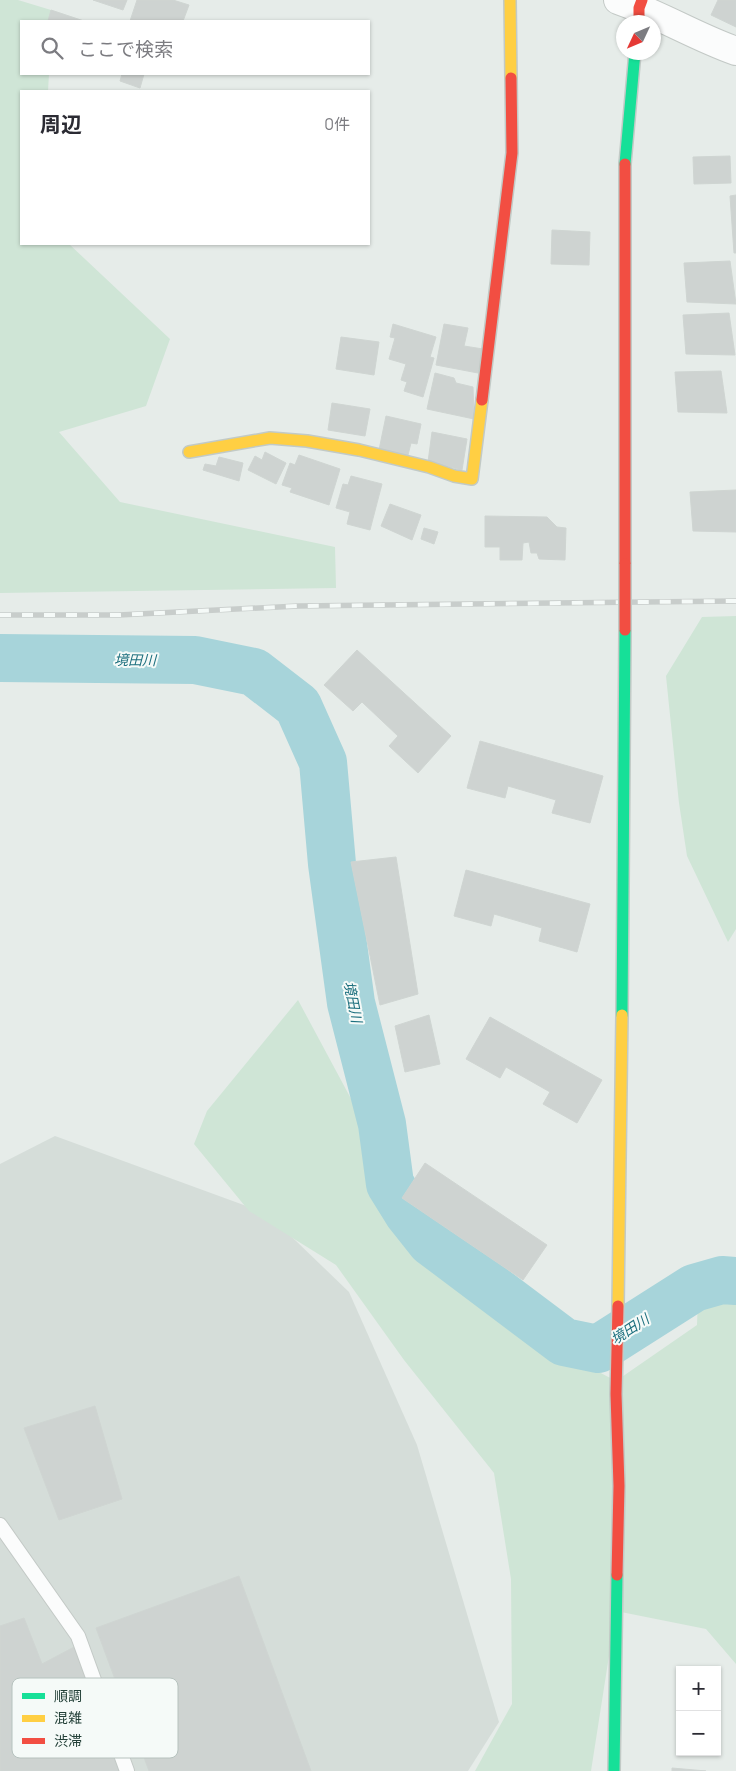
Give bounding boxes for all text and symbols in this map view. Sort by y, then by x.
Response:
north arrow [616,15,661,60]
search box [20,20,370,75]
icon: search [38,34,66,62]
text: ここで検索 [78,36,173,62]
text: 周辺 [40,110,82,138]
text: 0件 [324,113,350,135]
water label: 境田川 [114,650,158,669]
water label: 境田川 [340,979,367,1026]
water label: 境田川 [607,1308,654,1348]
map controls [676,1666,721,1756]
button: + [676,1666,721,1711]
legend [12,1678,178,1758]
text: 順調 [54,1686,82,1705]
text: 混雑 [54,1708,82,1727]
button: − [676,1711,721,1756]
text: 渋滞 [54,1731,82,1750]

